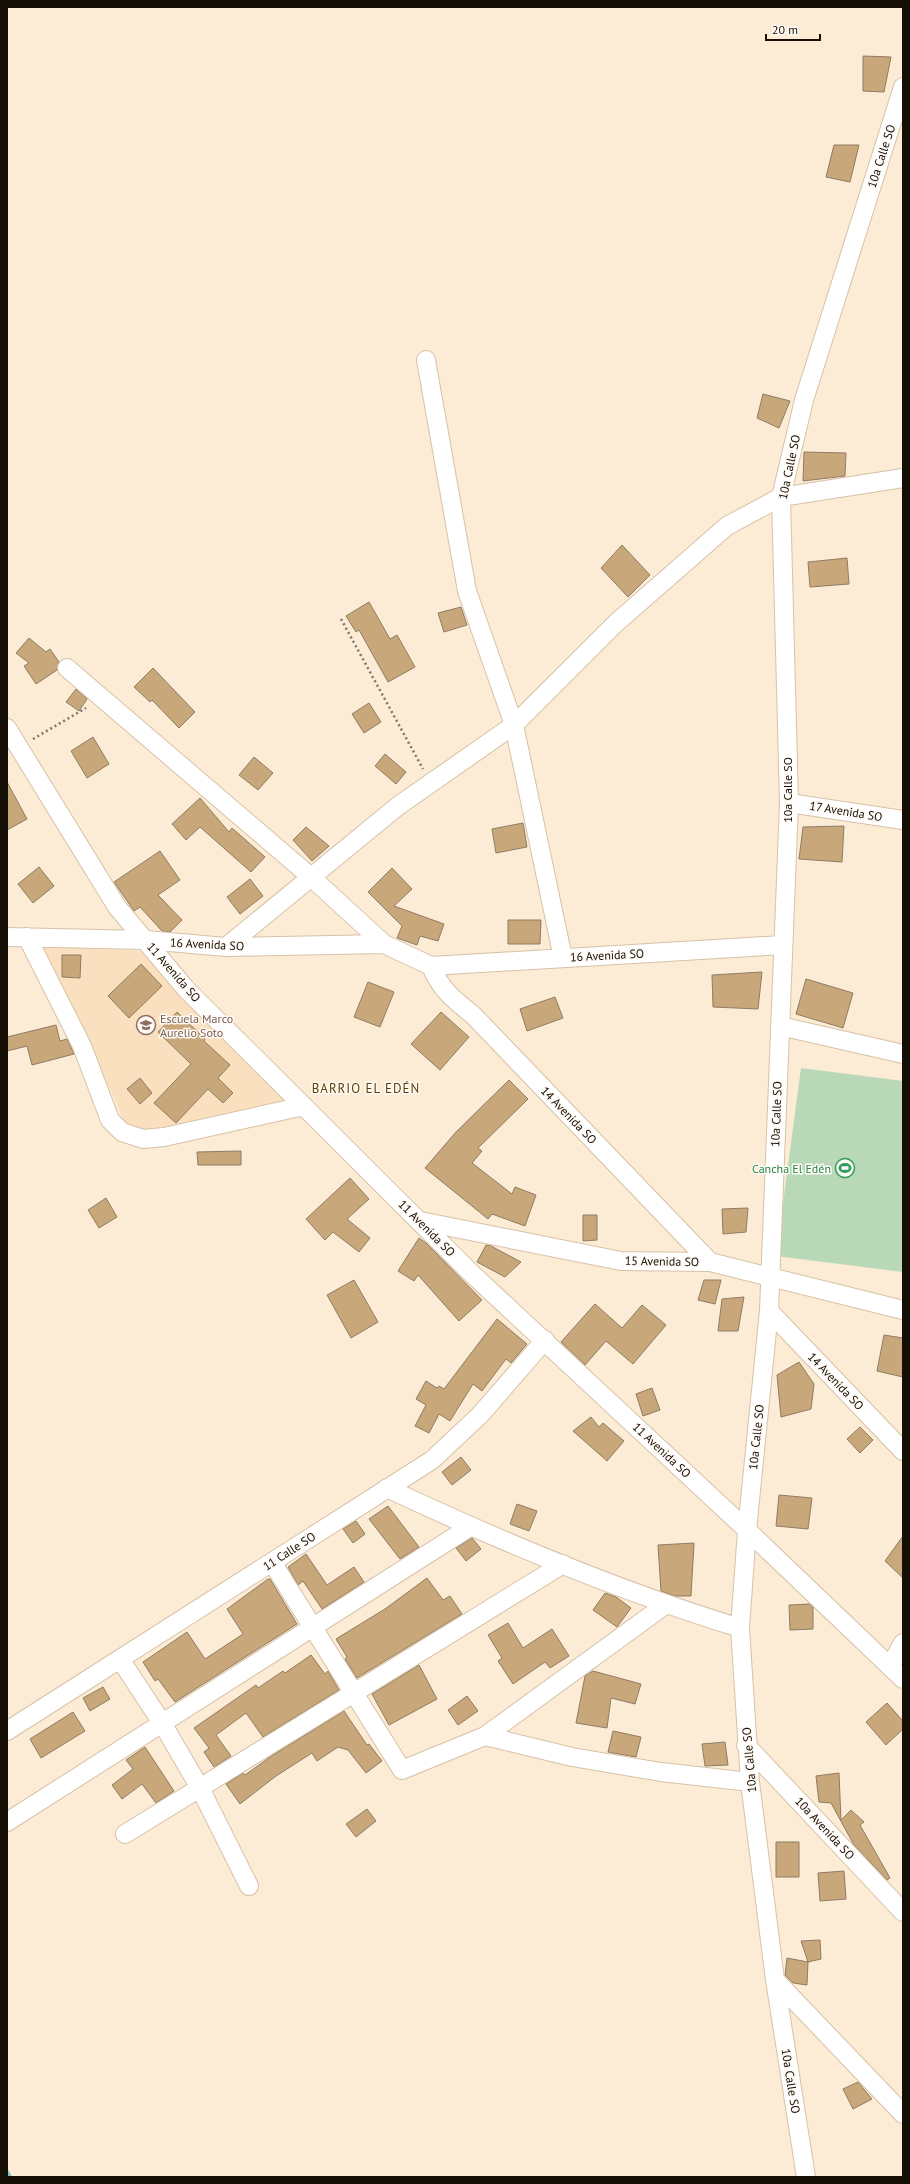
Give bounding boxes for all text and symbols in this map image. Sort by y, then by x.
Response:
scale bar [766,16,820,42]
text: 20 m [772,22,798,37]
street label: 10a Calle SO [864,122,898,190]
street label: 10a Calle SO [775,433,803,501]
street label: 10a Calle SO [780,757,795,823]
street label: 17 Avenida SO [808,798,884,824]
street label: 16 Avenida SO [170,935,244,953]
street label: 11 Avenida SO [144,939,204,1005]
street label: 16 Avenida SO [570,946,644,964]
place label: Escuela Marco Aurelio Soto [160,1011,233,1040]
school or university icon: Escuela Marco Aurelio Soto [135,1014,157,1036]
district label: BARRIO EL EDÉN [312,1080,420,1097]
street label: 10a Calle SO [767,1081,785,1147]
street label: 14 Avenida SO [538,1083,600,1147]
sports icon: Cancha El Edén [834,1157,856,1179]
place label: Cancha El Edén [752,1161,831,1176]
street label: 11 Avenida SO [395,1196,459,1260]
street label: 15 Avenida SO [625,1253,699,1269]
street label: 14 Avenida SO [805,1349,867,1413]
street label: 10a Calle SO [745,1404,767,1470]
street label: 11 Avenida SO [630,1419,694,1481]
street label: 11 Calle SO [260,1528,318,1574]
street label: 10a Calle SO [739,1727,759,1793]
street label: 10a Avenida SO [792,1794,858,1862]
street label: 10a Calle SO [778,2047,804,2115]

